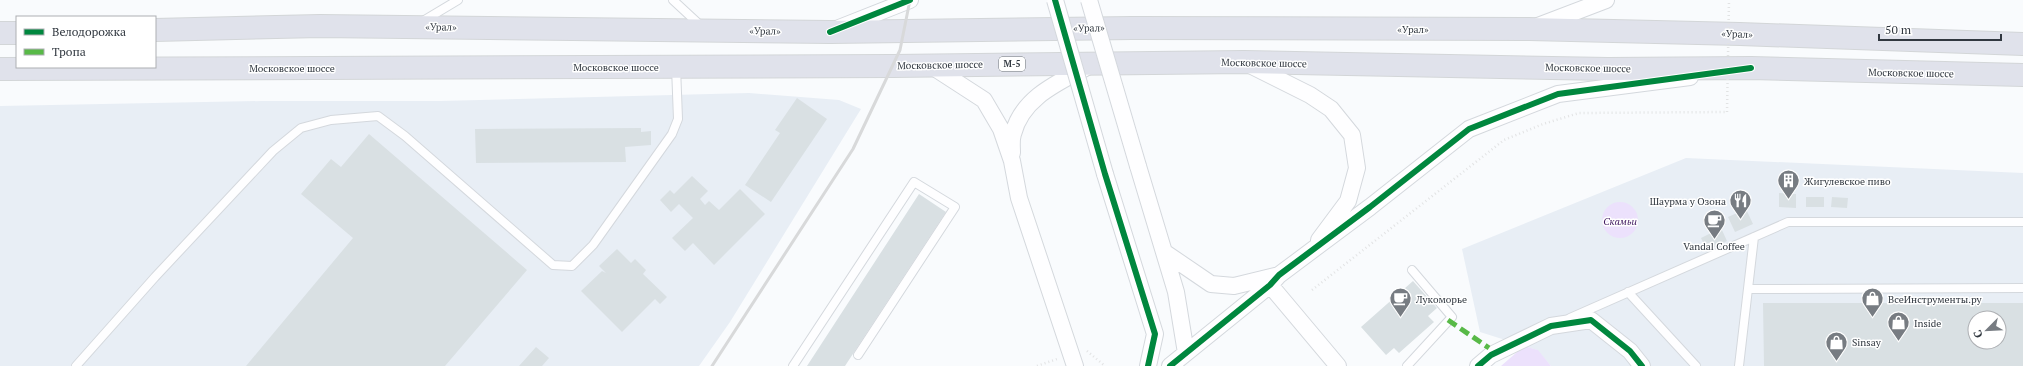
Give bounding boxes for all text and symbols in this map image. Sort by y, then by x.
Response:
legend [16,16,156,68]
scale bar [1879,16,2001,42]
street label: «Урал» [425,20,457,34]
street label: «Урал» [1073,21,1105,35]
text: 50 m [1885,22,1912,37]
street label: «Урал» [1397,23,1429,36]
text: Велодорожка [52,24,126,39]
street label: «Урал» [749,24,781,38]
street label: «Урал» [1721,27,1753,41]
text: Тропа [52,44,86,59]
street label: Московское шоссе [1221,56,1307,70]
road number: М-5 [999,57,1025,71]
street label: Московское шоссе [897,58,983,72]
street label: Московское шоссе [573,61,659,74]
street label: Московское шоссе [1545,61,1631,75]
street label: Московское шоссе [249,62,335,75]
street label: Московское шоссе [1868,66,1954,80]
building icon: Жигулевское пиво [1775,168,1801,201]
place label: Жигулевское пиво [1804,175,1891,188]
restaurant icon: Шаурма у Озона [1728,188,1754,221]
place label: Шаурма у Озона [1650,195,1726,208]
cafe icon: Vandal Coffee [1701,207,1727,240]
park label: Скамьи [1603,215,1637,228]
place label: Vandal Coffee [1683,240,1745,253]
cafe icon: Лукоморье [1387,286,1413,319]
shop icon: ВсеИнструменты.ру [1860,286,1886,319]
place label: Лукоморье [1415,293,1467,306]
place label: ВсеИнструменты.ру [1888,293,1982,306]
shop icon: Inside [1885,310,1911,343]
north arrow [1967,310,2007,350]
place label: Inside [1914,317,1941,330]
text: С [1970,328,1986,340]
shop icon: Sinsay [1824,329,1850,362]
place label: Sinsay [1852,336,1882,349]

